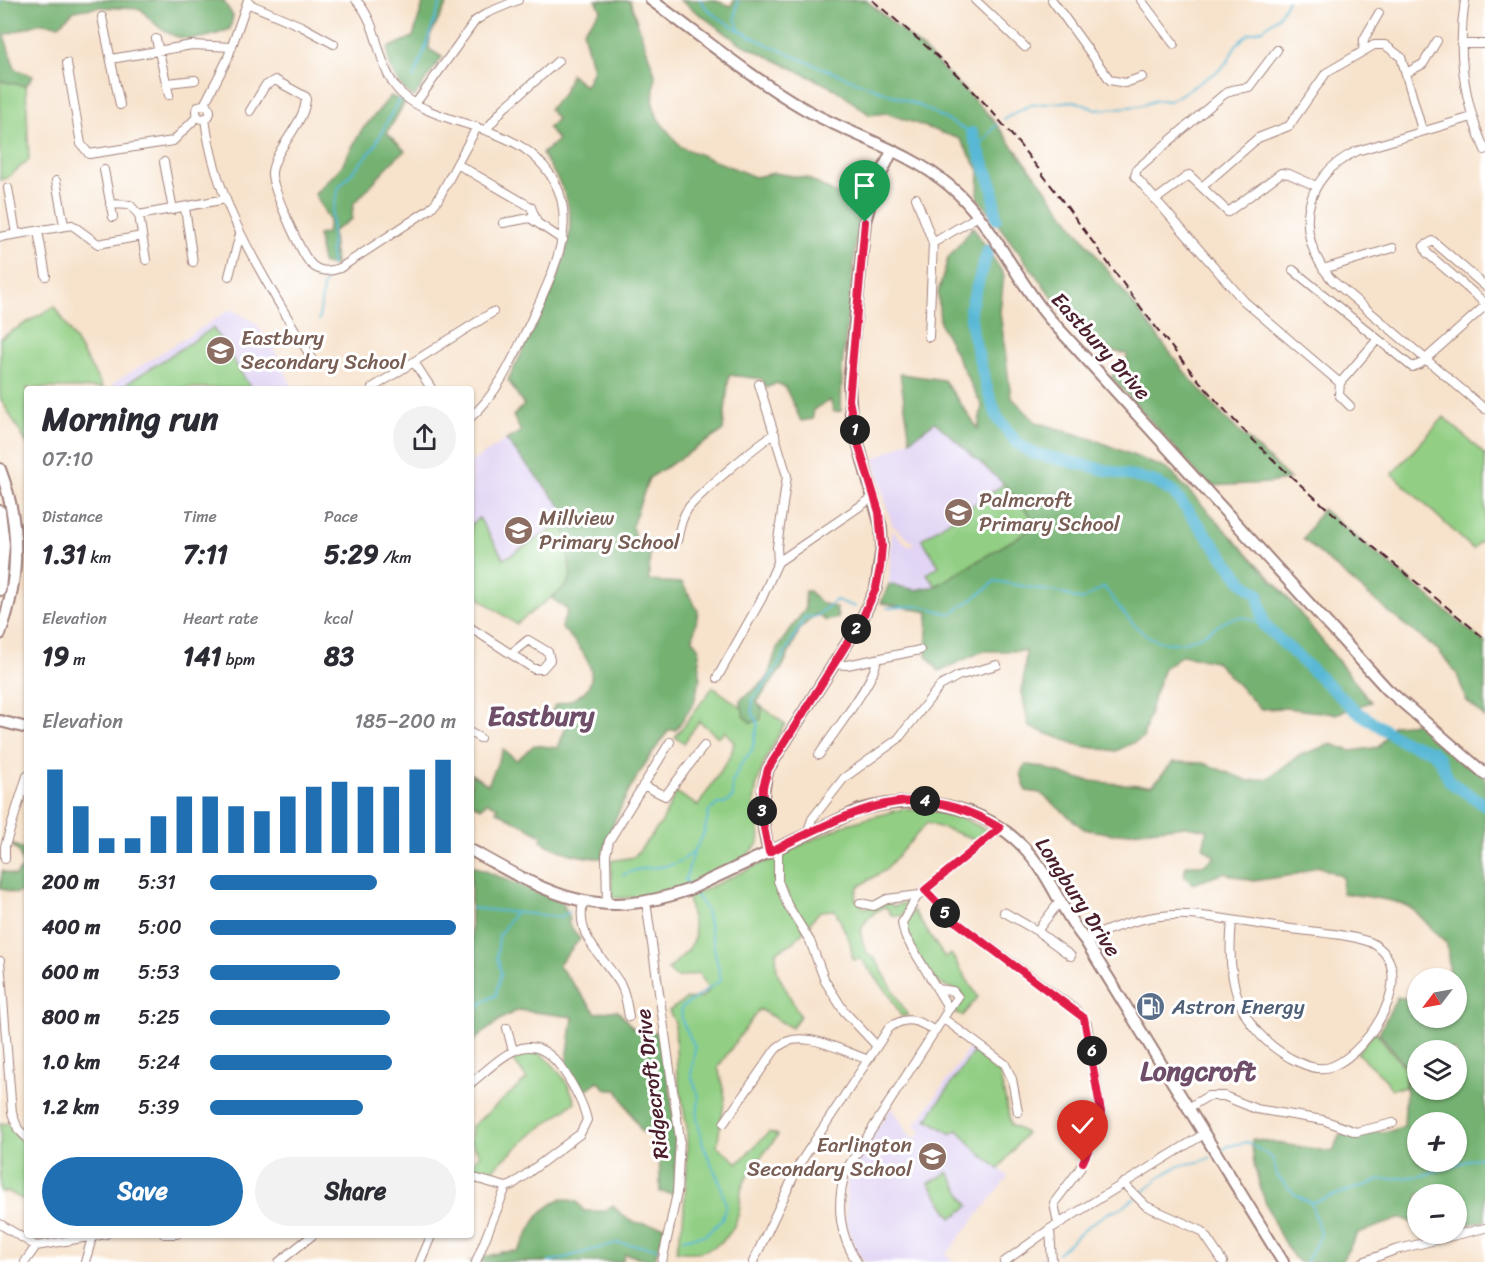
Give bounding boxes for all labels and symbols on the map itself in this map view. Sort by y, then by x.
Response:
pin [839,160,890,222]
street label: Eastbury Drive [1041,283,1161,409]
place label: Eastbury Secondary School [241,319,407,381]
school or university icon: Eastbury Secondary School [204,334,236,366]
pin: 1 [840,415,870,445]
place label: Palmcroft Primary School [979,481,1121,543]
school or university icon: Palmcroft Primary School [942,496,974,528]
place label: Millview Primary School [539,499,681,561]
school or university icon: Millview Primary School [502,514,534,546]
pin: 2 [841,614,871,644]
district label: Eastbury [488,692,595,740]
pin: 4 [910,786,940,816]
pin: 3 [747,796,777,826]
street label: Longbury Drive [1025,829,1131,965]
pin: 5 [930,898,960,928]
north arrow [1407,968,1467,1028]
place label: Astron Energy [1171,988,1305,1026]
fuel station icon: Astron Energy [1135,991,1167,1023]
street label: Ridgecroft Drive [624,1006,680,1161]
pin: 6 [1077,1036,1107,1066]
district label: Longcroft [1140,1047,1257,1095]
pin [1057,1100,1108,1162]
place label: Earlington Secondary School [747,1126,913,1188]
school or university icon: Earlington Secondary School [917,1141,949,1173]

